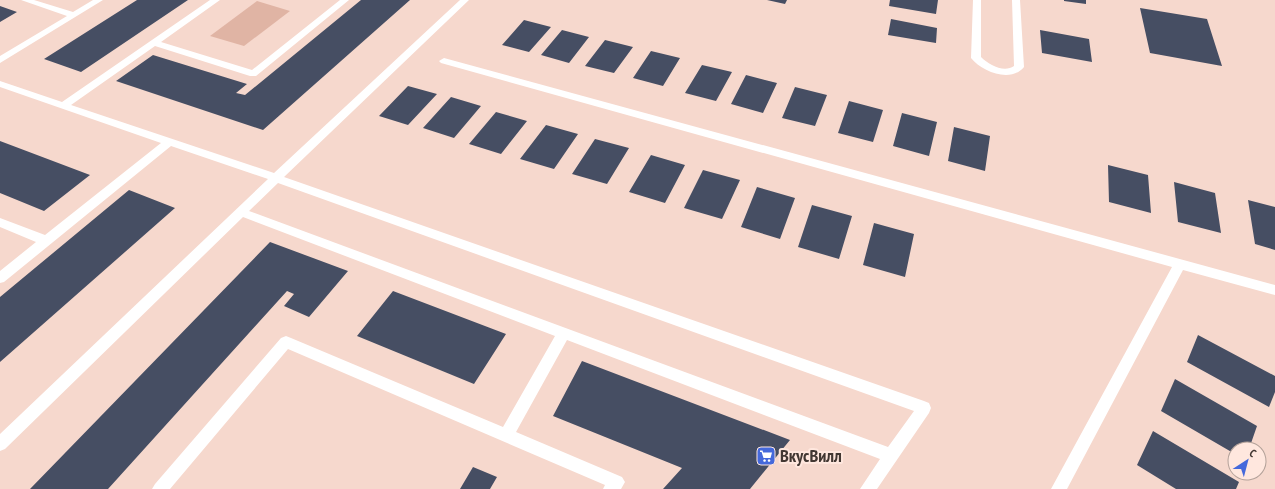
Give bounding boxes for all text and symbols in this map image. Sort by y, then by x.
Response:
north arrow [1227,441,1267,481]
place label: ВкусВилл [780,444,842,467]
supermarket icon: ВкусВилл [755,445,777,467]
text: С [1247,446,1259,460]

